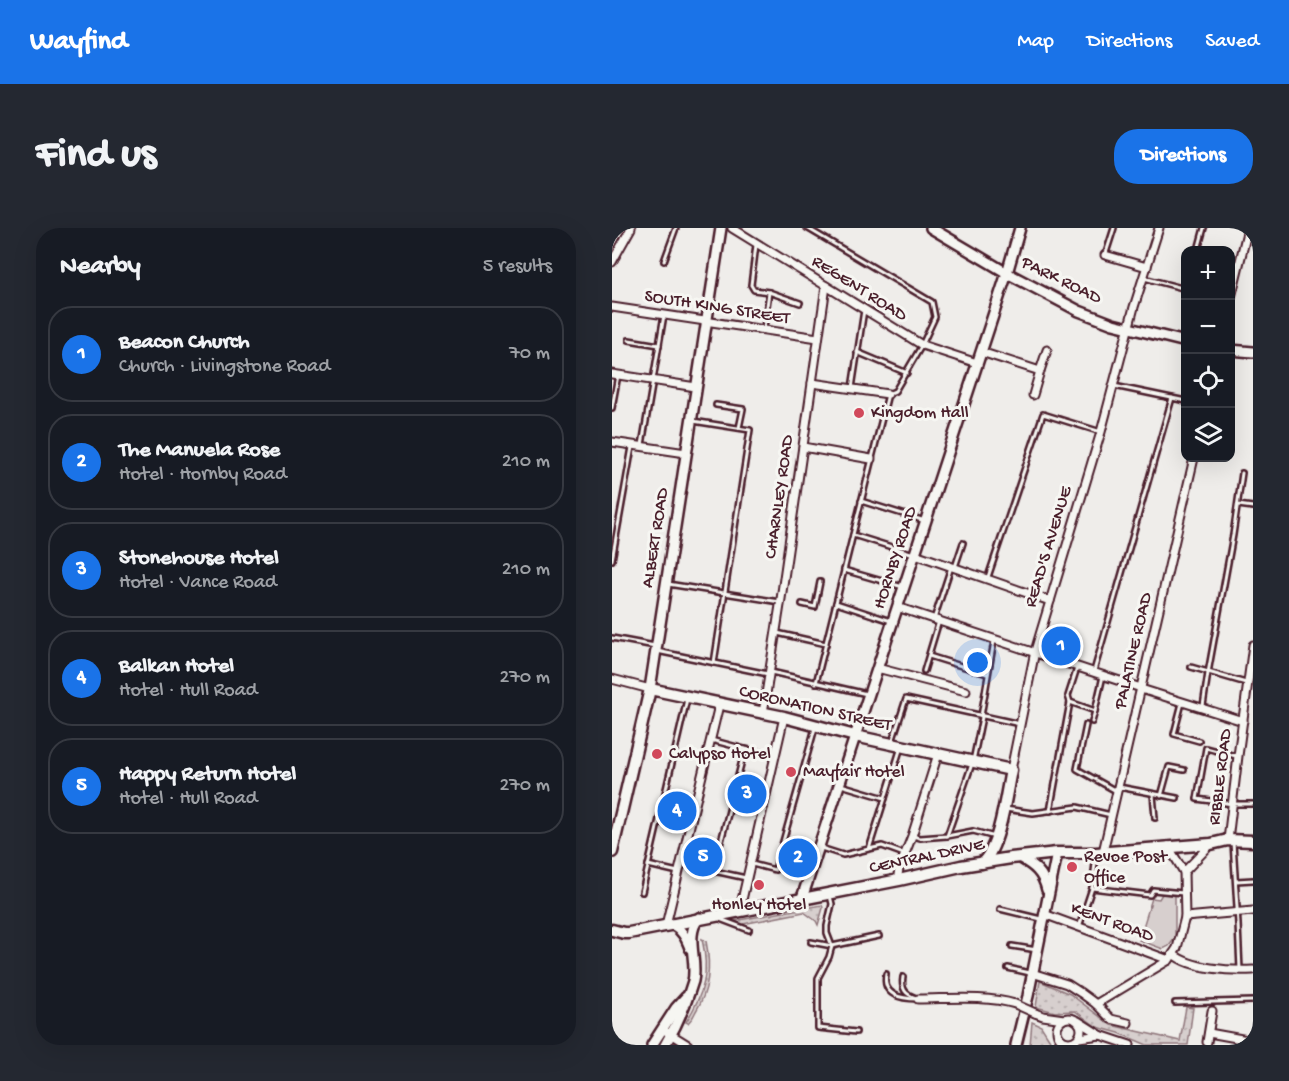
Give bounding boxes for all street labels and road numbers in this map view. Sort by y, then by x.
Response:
street label: REGENT ROAD [807,251,911,327]
street label: PARK ROAD [1016,252,1105,310]
street label: SOUTH KING STREET [643,286,792,330]
street label: CHARNLEY ROAD [761,433,799,560]
street label: READ'S AVENUE [1021,483,1078,610]
street label: ALBERT ROAD [638,486,674,589]
street label: HORNBY ROAD [870,504,923,612]
street label: PALATINE ROAD [1110,590,1158,712]
street label: CORONATION STREET [737,681,894,737]
street label: RIBBLE ROAD [1205,727,1237,826]
street label: CENTRAL DRIVE [867,834,987,879]
street label: KENT ROAD [1068,898,1157,948]

